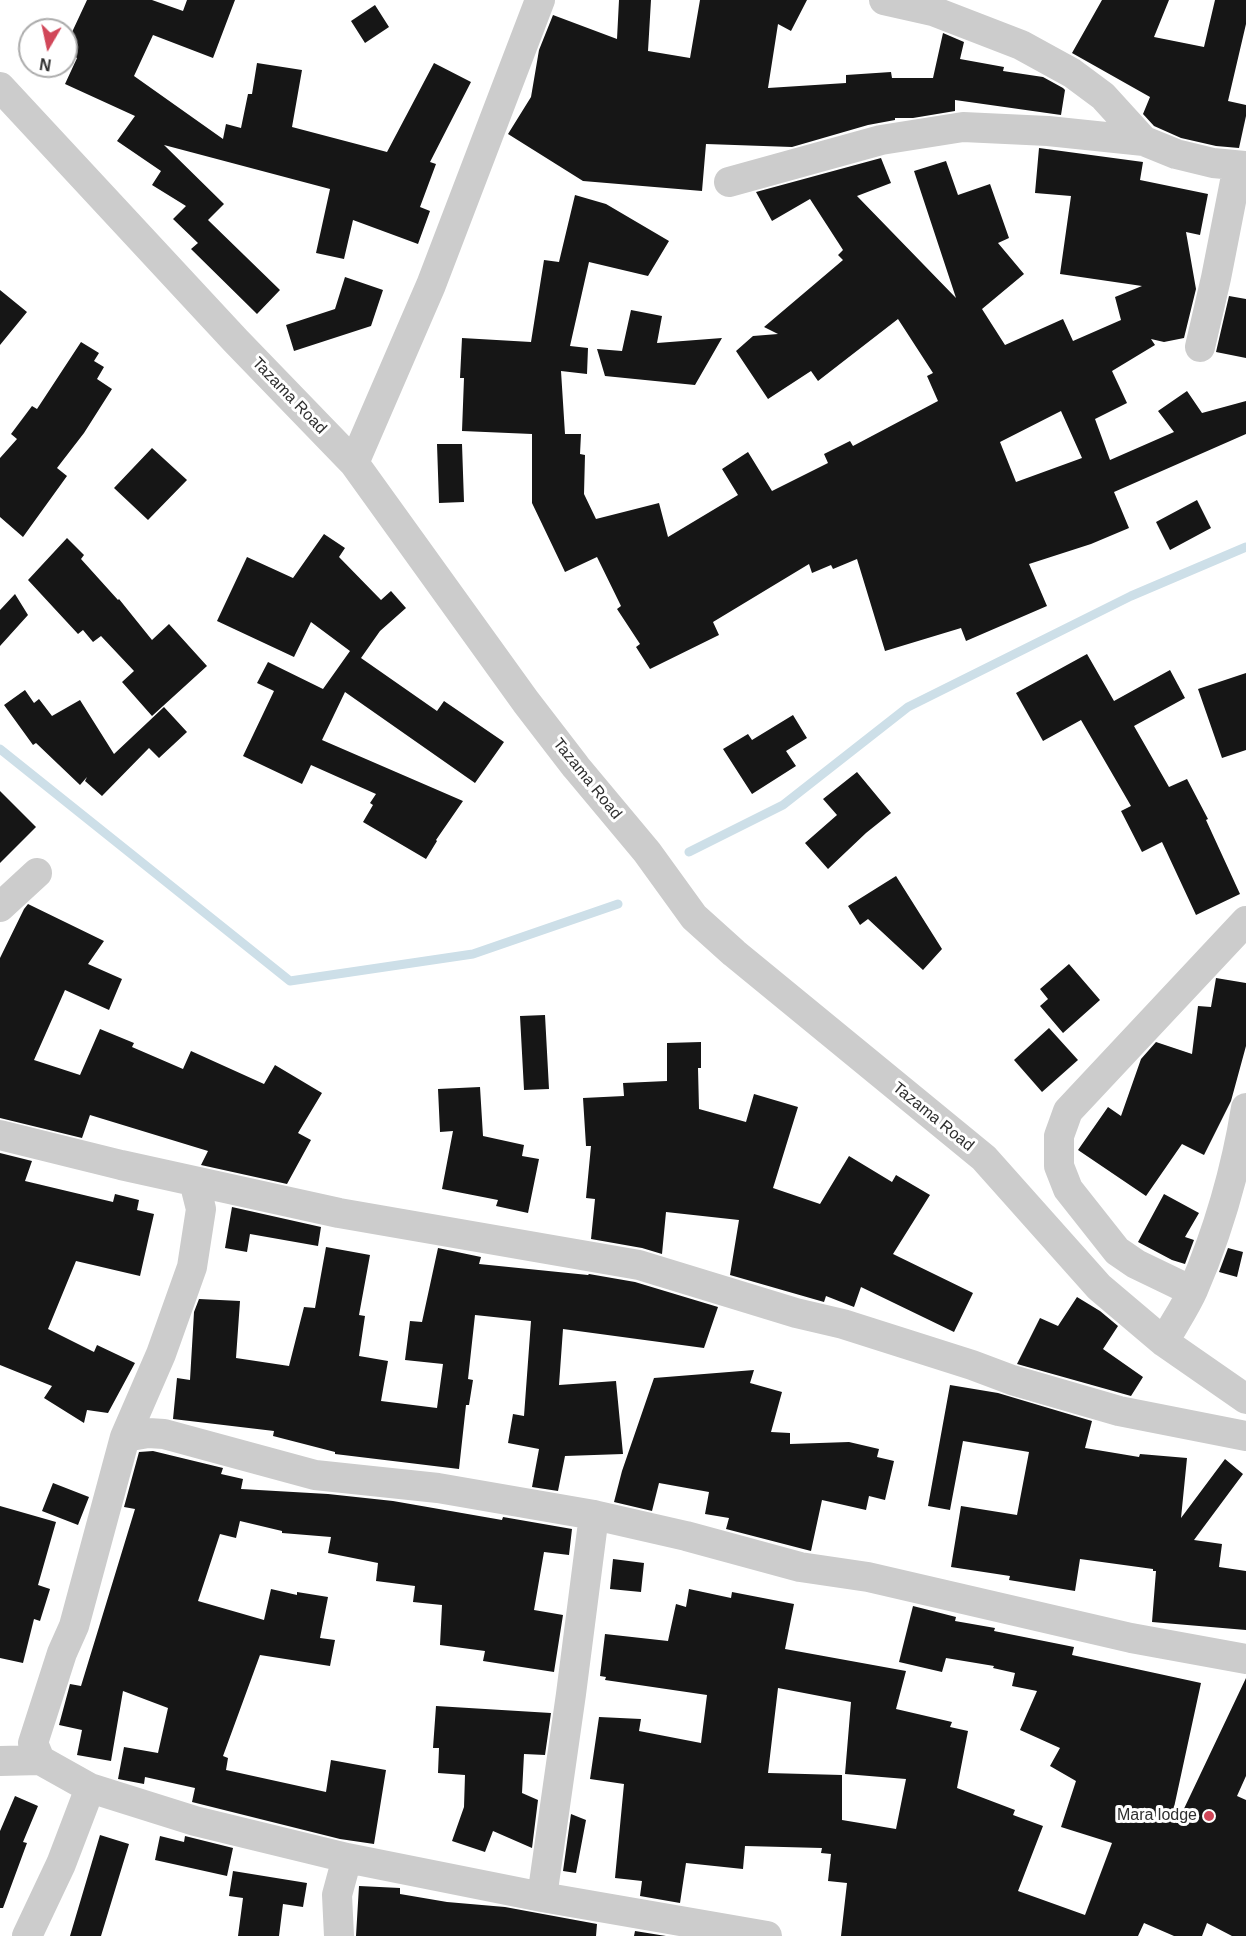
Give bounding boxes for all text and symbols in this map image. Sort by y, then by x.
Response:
north arrow [18,18,78,78]
text: N [38,55,52,74]
street label: Tazama Road [248,354,330,438]
street label: Tazama Road [548,735,626,823]
street label: Tazama Road [889,1078,977,1156]
place label: Mara lodge [1117,1806,1197,1826]
marker: Mara lodge [1202,1809,1216,1823]

